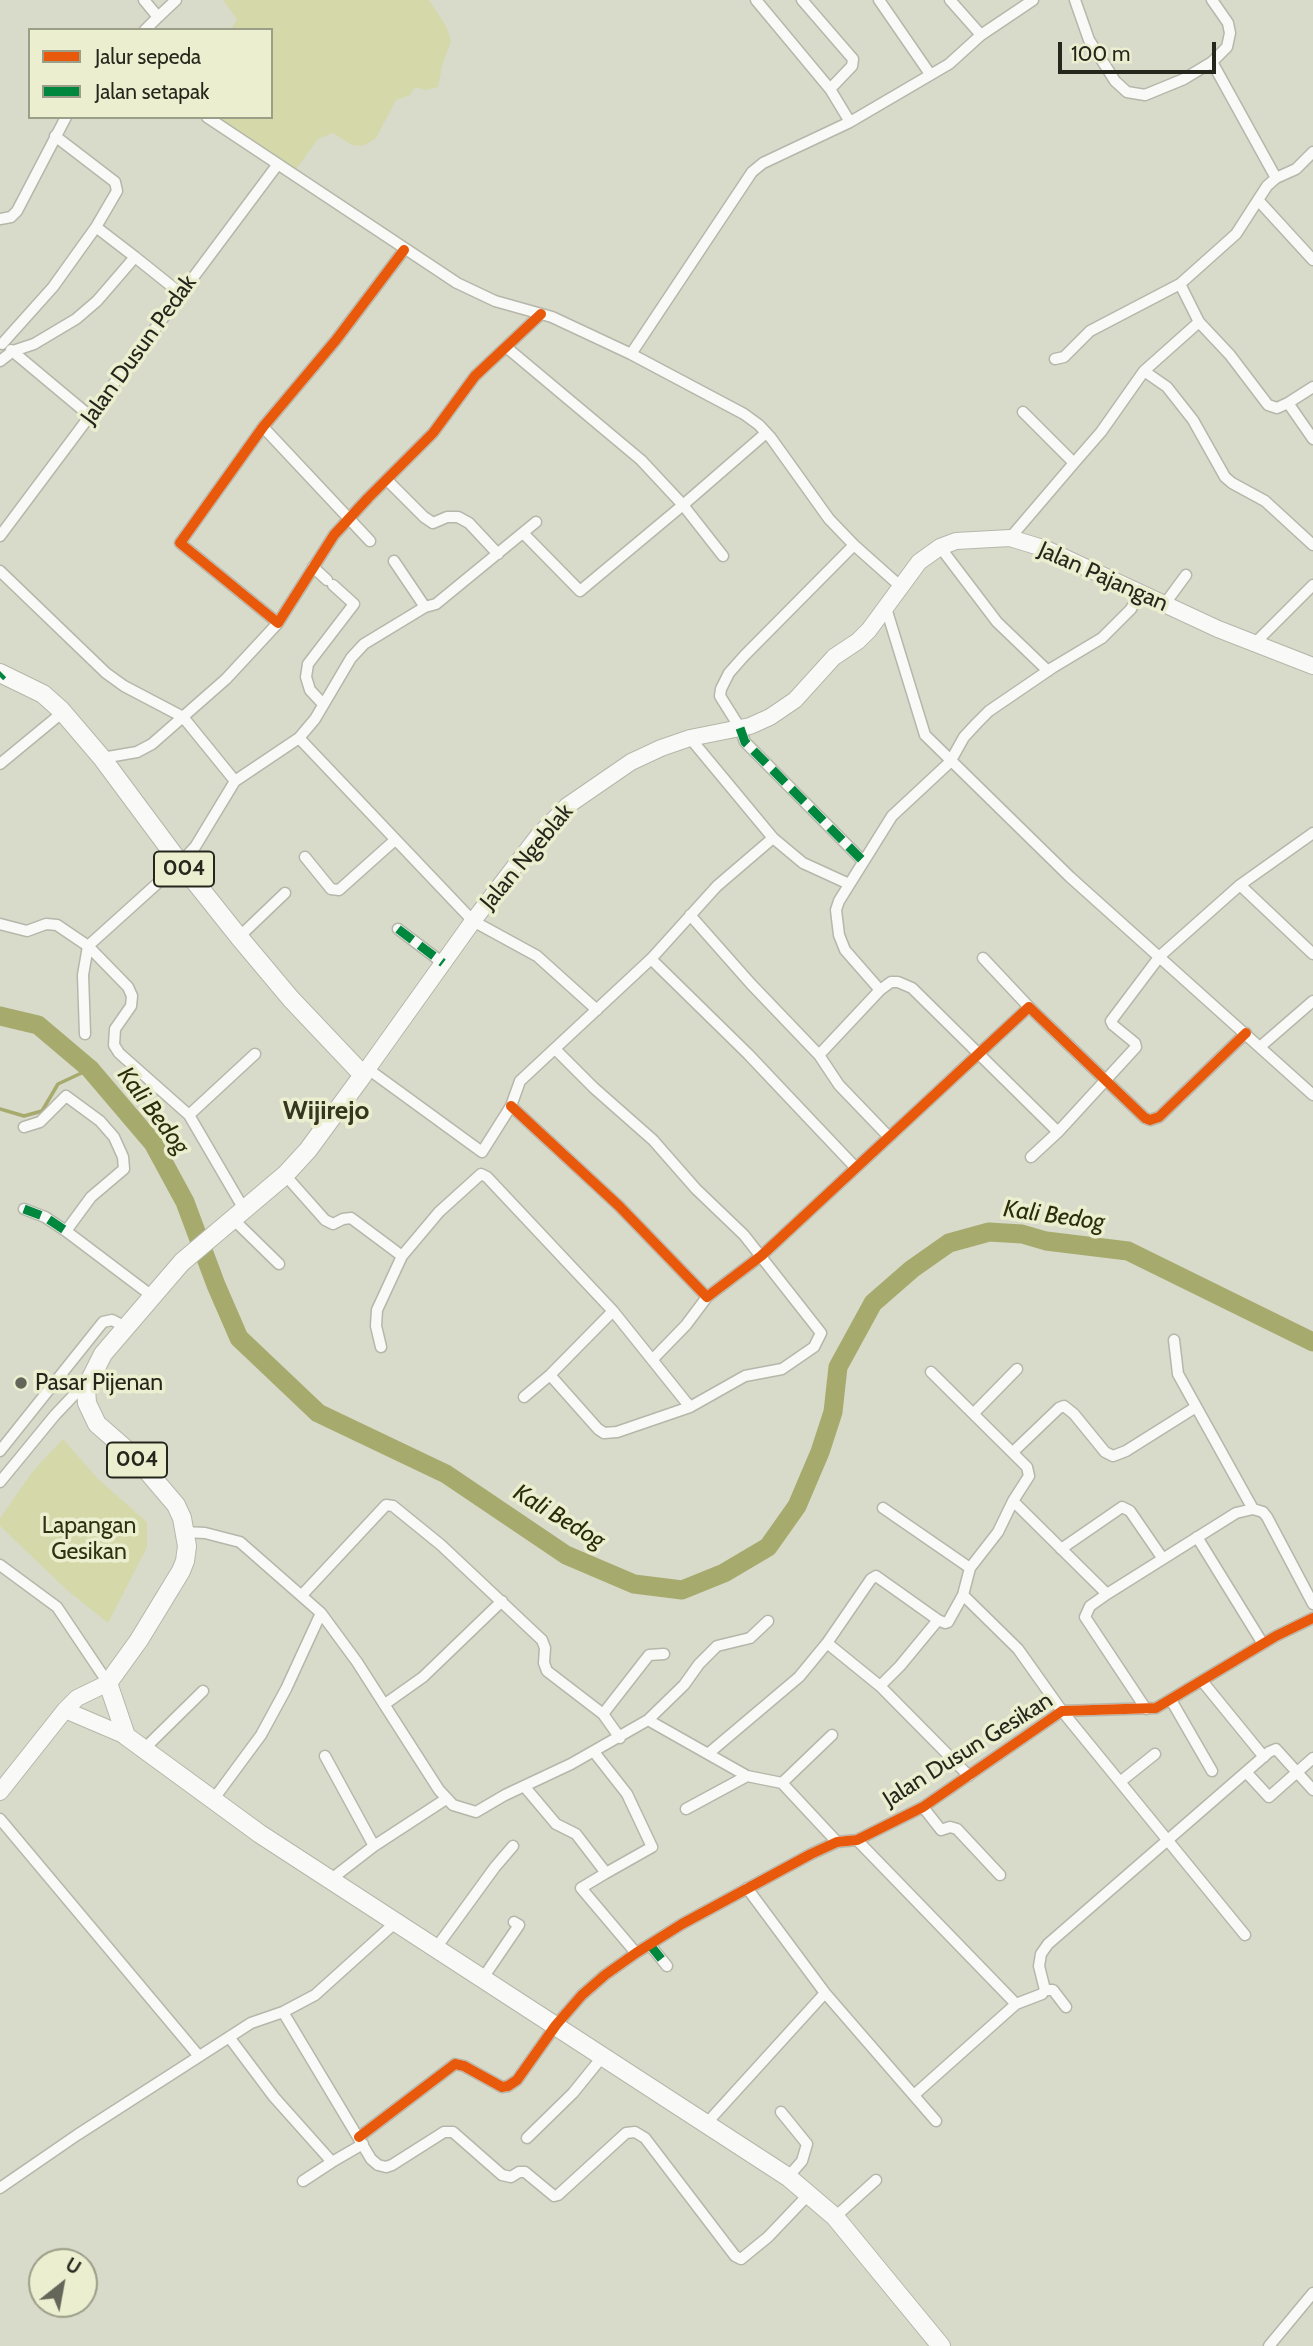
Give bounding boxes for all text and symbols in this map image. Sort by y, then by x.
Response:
legend [28,28,273,119]
scale bar [1061,28,1218,72]
text: 100 m [1071,41,1130,66]
text: Jalur sepeda [95,44,201,69]
text: Jalan setapak [95,79,210,104]
street label: Jalan Dusun Pedak [75,270,203,430]
street label: Jalan Pajangan [1034,536,1172,618]
street label: Jalan Ngeblak [475,798,579,916]
road number: 004 [154,852,214,886]
water label: Kali Bedog [111,1062,195,1160]
district label: Wijirejo [283,1095,369,1127]
water label: Kali Bedog [1002,1195,1106,1237]
place label: Pasar Pijenan [35,1369,163,1397]
marker: Pasar Pijenan [13,1375,29,1391]
road number: 004 [107,1442,167,1478]
water label: Kali Bedog [508,1478,610,1556]
park label: Lapangan Gesikan [42,1512,136,1566]
street label: Jalan Dusun Gesikan [878,1687,1058,1813]
north arrow [28,2248,98,2318]
text: U [61,2253,85,2280]

